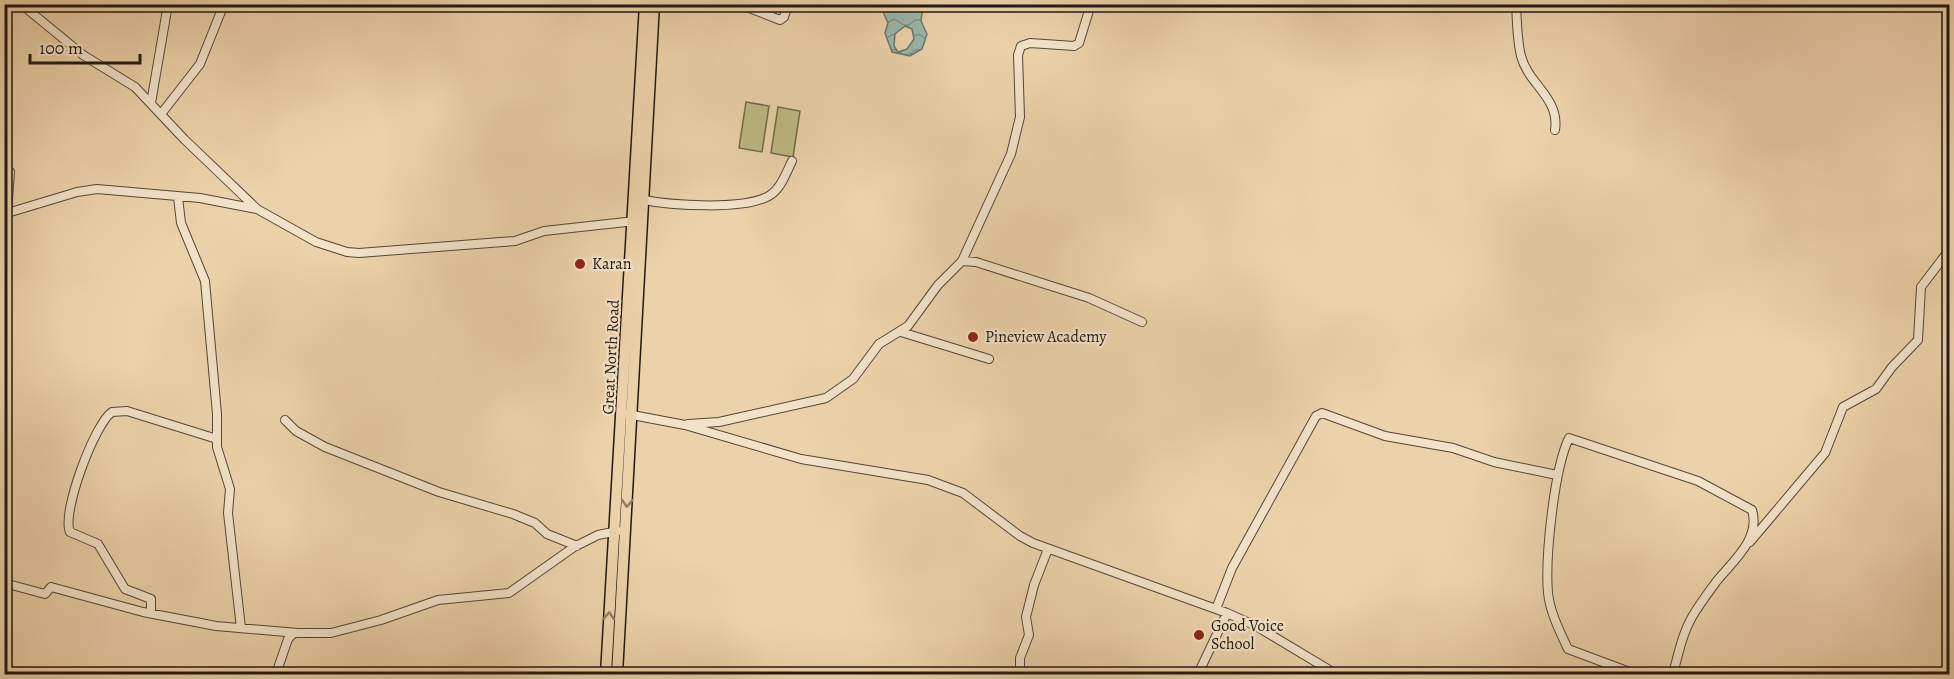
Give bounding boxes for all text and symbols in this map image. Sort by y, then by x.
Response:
scale bar [30,27,140,65]
text: 100 m [39,36,83,60]
place label: Karan [592,253,632,275]
marker: Karan [573,257,587,271]
street label: Great North Road [597,299,625,415]
place label: Pineview Academy [985,326,1107,348]
marker: Pineview Academy [966,330,980,344]
one-way arrow [620,499,633,508]
one-way arrow [603,612,616,621]
place label: Good Voice School [1211,615,1284,655]
marker: Good Voice School [1192,628,1206,642]

